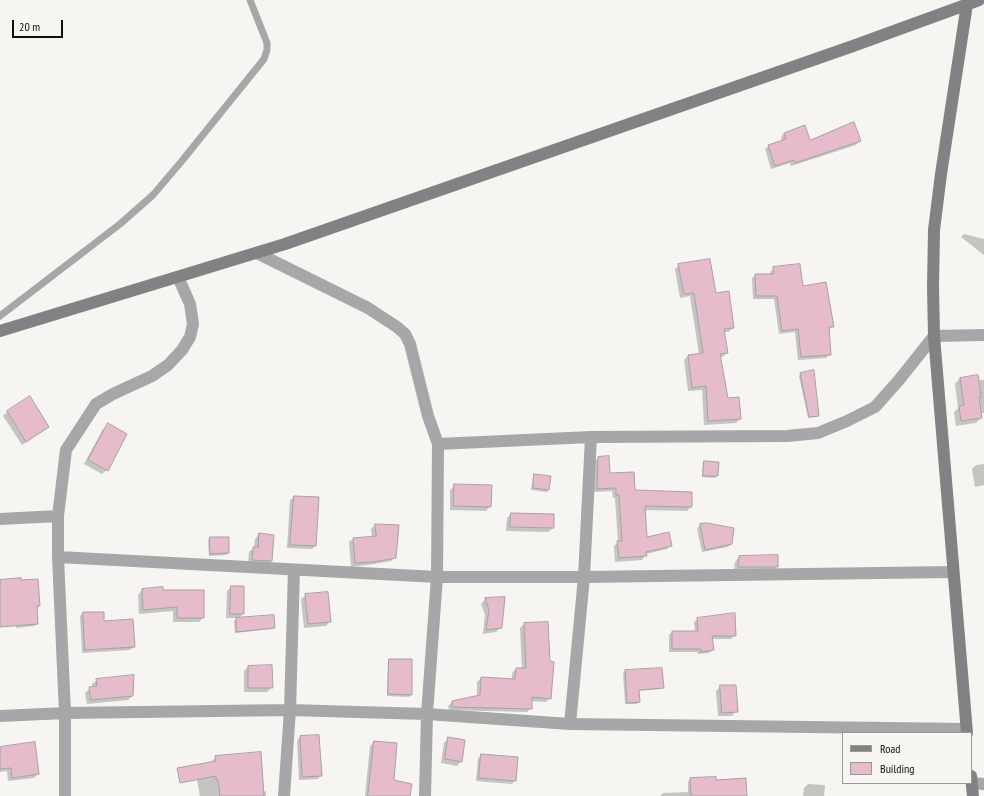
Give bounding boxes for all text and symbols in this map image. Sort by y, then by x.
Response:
scale bar [14,12,65,38]
text: 20 m [19,19,40,34]
legend [842,732,972,784]
text: Road [880,741,900,756]
text: Building [880,761,915,776]

